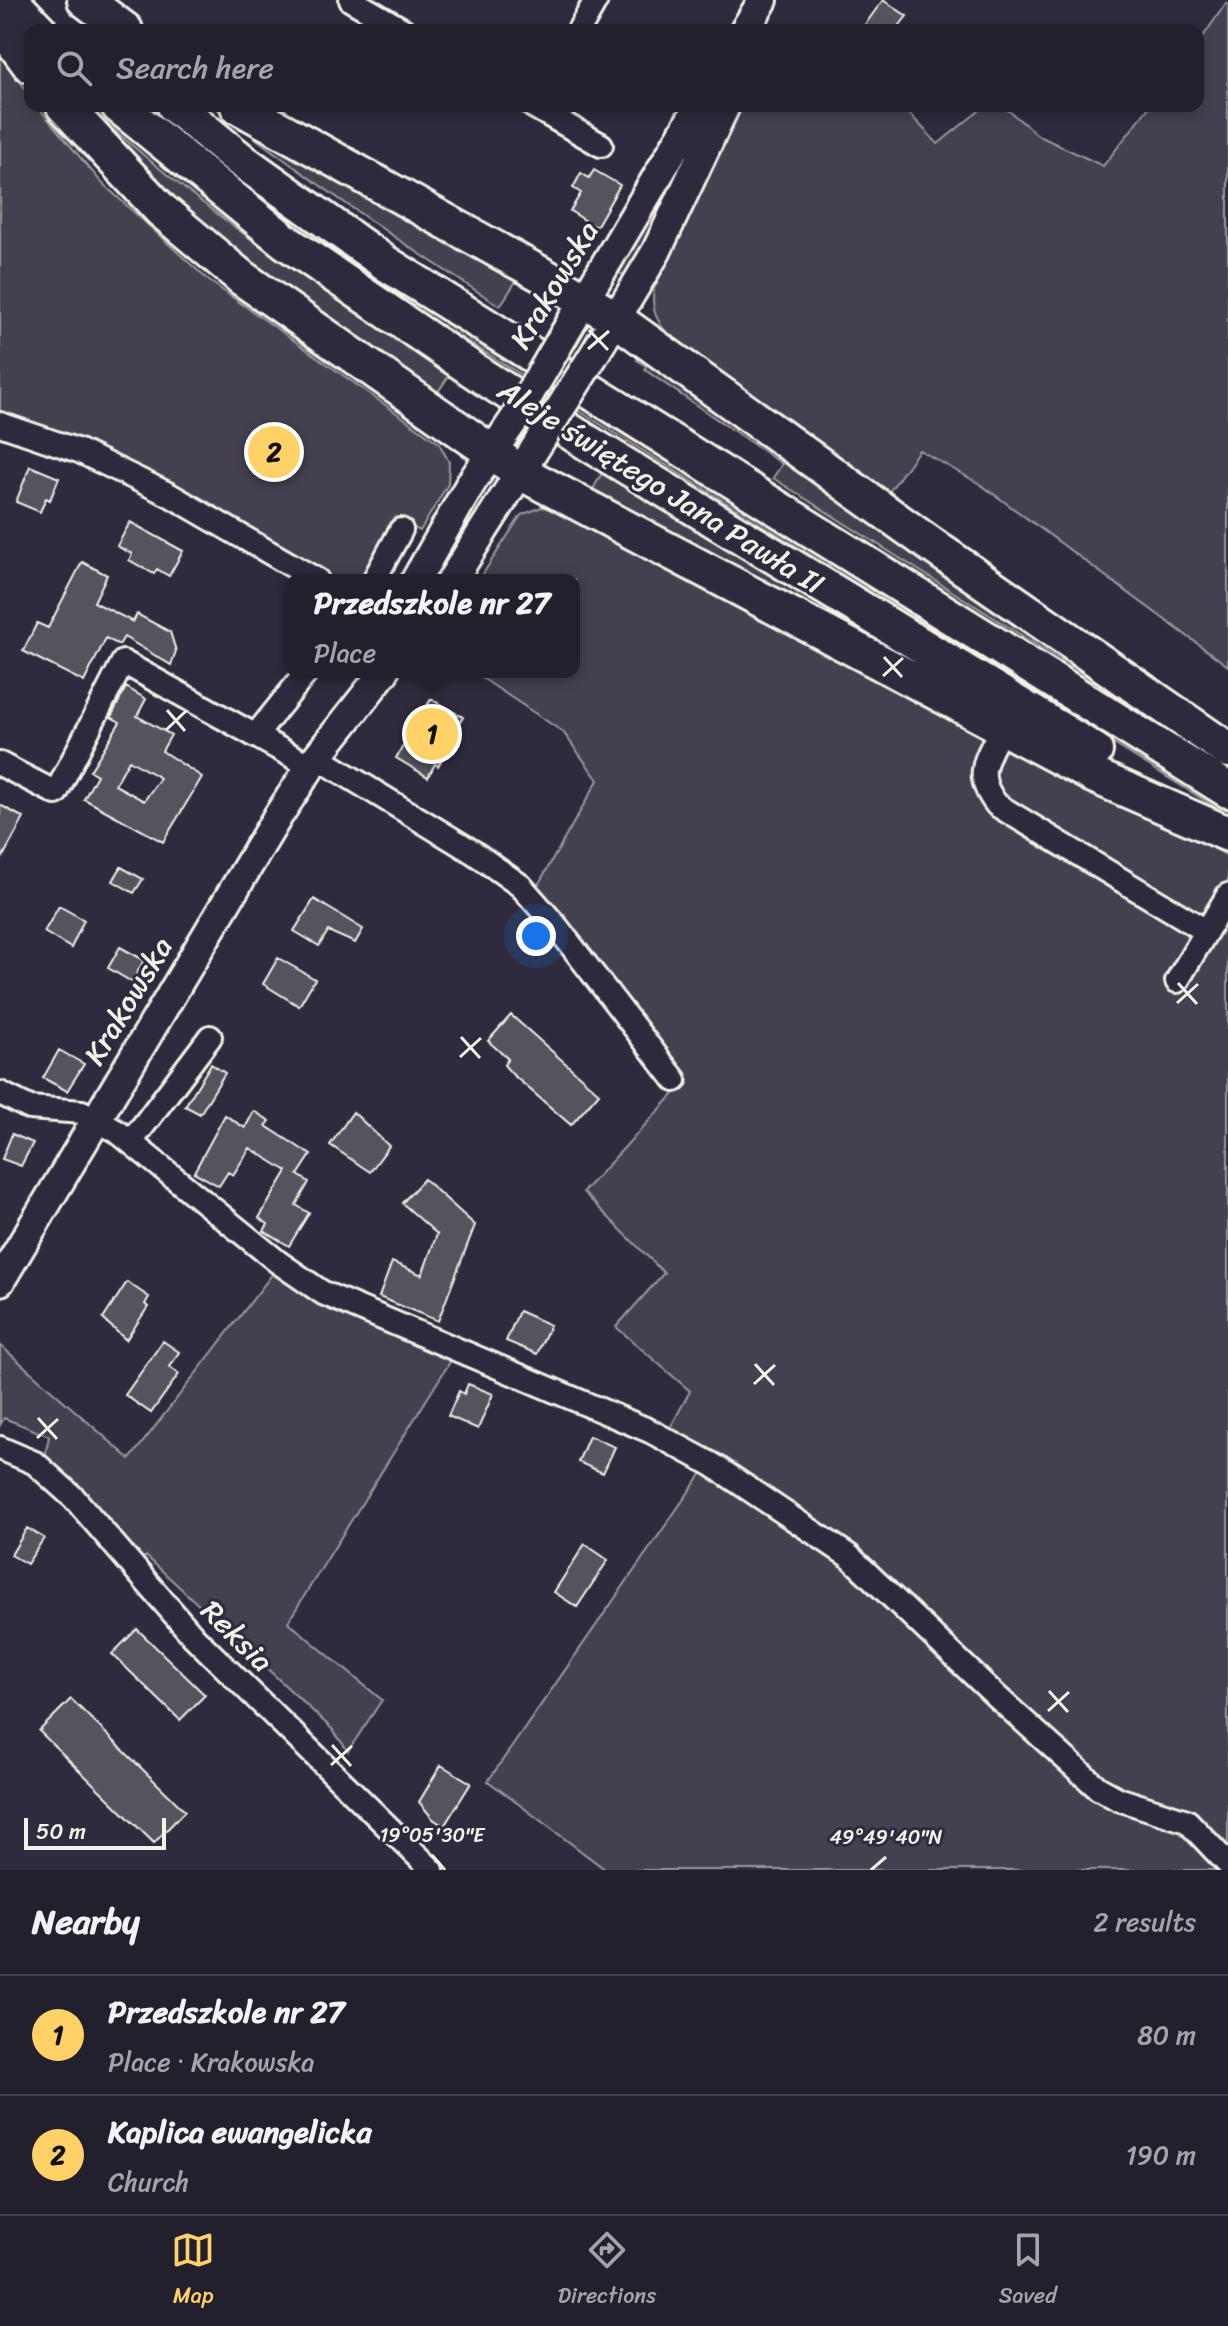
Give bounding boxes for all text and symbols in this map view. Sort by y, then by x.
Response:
search box [24,24,1204,112]
text: Search here [116,41,274,95]
icon: search [52,46,96,90]
street label: Krakowska [494,210,614,360]
street label: Aleje świętego Jana Pawła II [486,364,835,610]
pin: 2 [248,422,300,482]
popup [284,574,580,678]
text: Przedszkole nr 27 [314,576,550,630]
text: Place [314,630,376,676]
pin: 1 [406,704,458,764]
your location [516,916,556,956]
street label: Krakowska [68,926,188,1076]
street label: Reksia [187,1586,287,1686]
text: 50 m [36,1812,86,1851]
scale bar [24,1814,166,1850]
text: 19°05'30"E [380,1818,486,1853]
text: 49°49'40"N [830,1820,943,1855]
text: Nearby [32,1892,140,1952]
text: 2 results [1094,1899,1196,1945]
text: Przedszkole nr 27 [108,1985,345,2039]
text: 1 [52,2012,64,2058]
text: 80 m [1137,2012,1196,2058]
text: Place · Krakowska [108,2039,314,2085]
text: Kaplica ewangelicka [108,2105,372,2159]
text: 2 [50,2132,66,2178]
text: 190 m [1126,2132,1196,2178]
text: Church [108,2159,189,2205]
tab: Map [171,2228,215,2315]
tab: Directions [558,2228,656,2315]
tab: Saved [999,2228,1057,2315]

